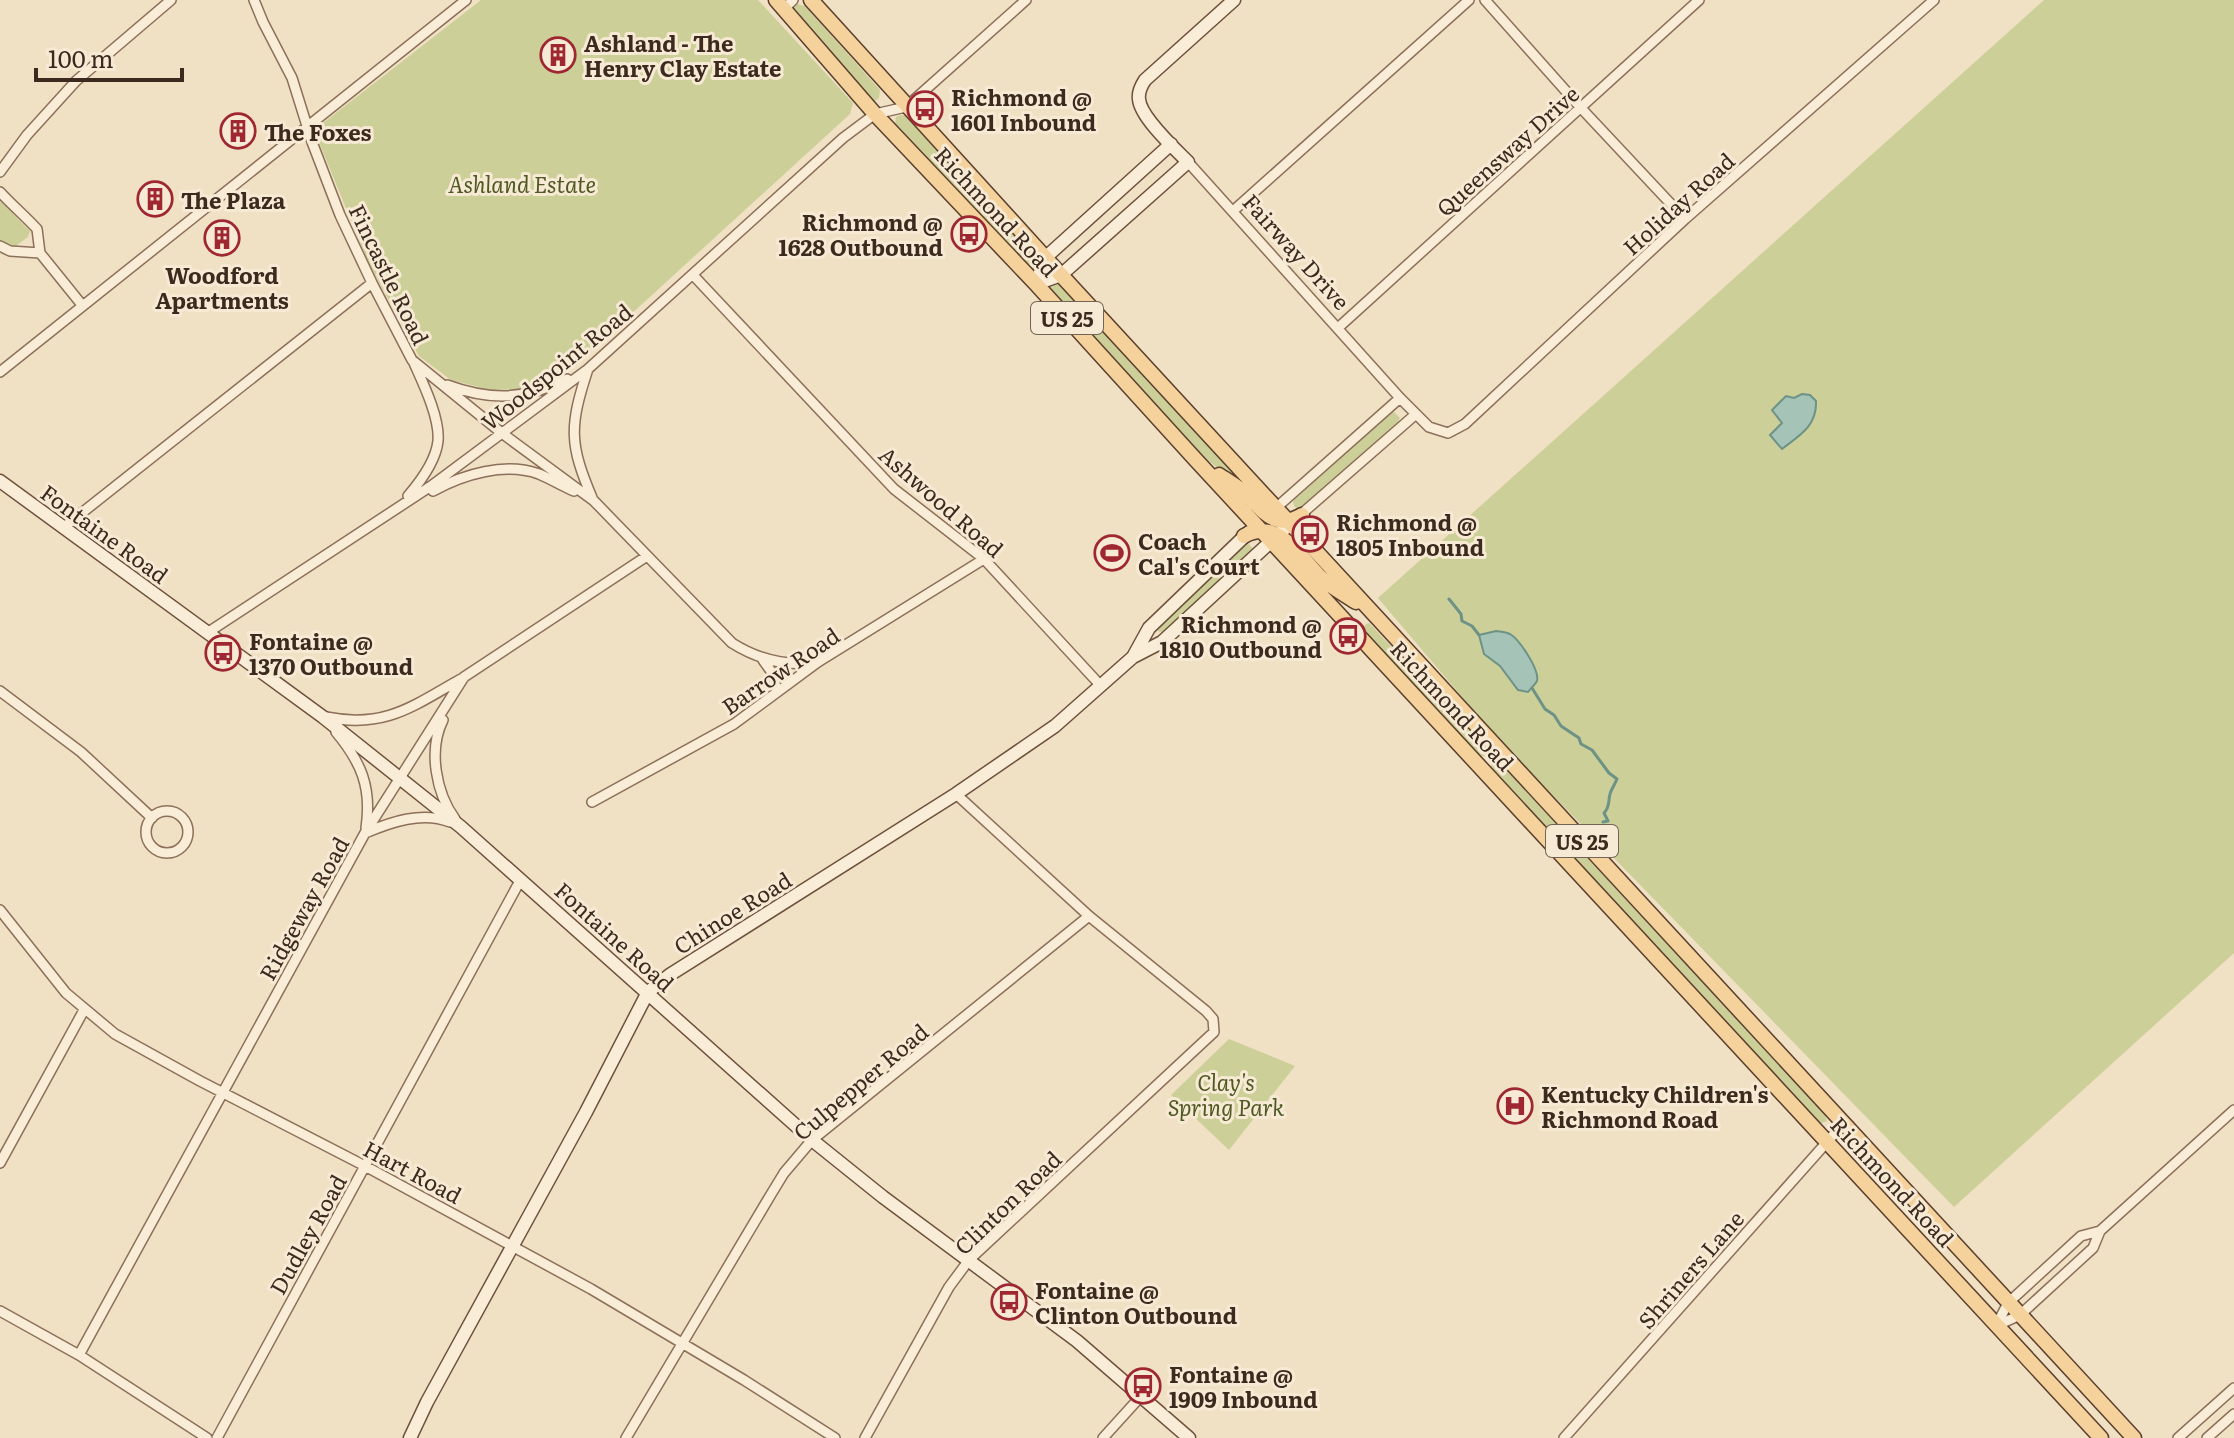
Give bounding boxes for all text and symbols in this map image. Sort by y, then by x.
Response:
place label: Ashland - The Henry Clay Estate [584,26,781,84]
scale bar [36,32,182,82]
building icon: Ashland - The Henry Clay Estate [539,36,577,74]
text: 100 m [48,40,114,75]
street label: Queensway Drive [1428,77,1586,223]
place label: Richmond @ 1601 Inbound [951,80,1096,138]
bus stop icon: Richmond @ 1601 Inbound [906,90,944,128]
building icon: The Foxes [219,112,257,150]
place label: The Foxes [264,115,371,148]
street label: Richmond Road [928,138,1066,284]
street label: Holiday Road [1615,144,1741,262]
park label: Ashland Estate [448,167,596,200]
building icon: The Plaza [136,180,174,218]
place label: The Plaza [181,183,286,216]
street label: Fairway Drive [1236,186,1358,316]
street label: Fincastle Road [342,198,438,350]
place label: Richmond @ 1628 Outbound [779,205,943,263]
bus stop icon: Richmond @ 1628 Outbound [950,215,988,253]
building icon: Woodford Apartments [203,219,241,257]
place label: Woodford Apartments [155,258,289,316]
street label: Woodspoint Road [473,295,639,437]
road number: US 25 [1031,302,1103,334]
street label: Ashwood Road [873,438,1011,564]
street label: Fontaine Road [34,475,176,591]
place label: Richmond @ 1805 Inbound [1336,505,1484,563]
bus stop icon: Richmond @ 1805 Inbound [1291,515,1329,553]
place label: Coach Cal's Court [1138,524,1260,582]
sports icon: Coach Cal's Court [1093,534,1131,572]
place label: Richmond @ 1810 Outbound [1160,607,1322,665]
bus stop icon: Richmond @ 1810 Outbound [1329,617,1367,655]
street label: Barrow Road [714,618,846,722]
place label: Fontaine @ 1370 Outbound [249,624,413,682]
street label: Richmond Road [1384,632,1522,778]
bus stop icon: Fontaine @ 1370 Outbound [204,634,242,672]
road number: US 25 [1546,825,1618,857]
street label: Ridgeway Road [250,830,356,986]
street label: Chinoe Road [667,863,797,961]
street label: Fontaine Road [548,873,682,999]
street label: Culpepper Road [785,1015,935,1147]
park label: Clay's Spring Park [1168,1065,1284,1123]
place label: Kentucky Children's Richmond Road [1541,1077,1769,1135]
hospital icon: Kentucky Children's Richmond Road [1496,1087,1534,1125]
street label: Richmond Road [1824,1108,1962,1254]
street label: Hart Road [358,1131,468,1211]
street label: Clinton Road [946,1142,1068,1262]
street label: Dudley Road [260,1168,354,1300]
street label: Shriners Lane [1629,1203,1751,1335]
place label: Fontaine @ Clinton Outbound [1035,1273,1237,1331]
bus stop icon: Fontaine @ Clinton Outbound [990,1283,1028,1321]
place label: Fontaine @ 1909 Inbound [1169,1357,1318,1415]
bus stop icon: Fontaine @ 1909 Inbound [1124,1367,1162,1405]

